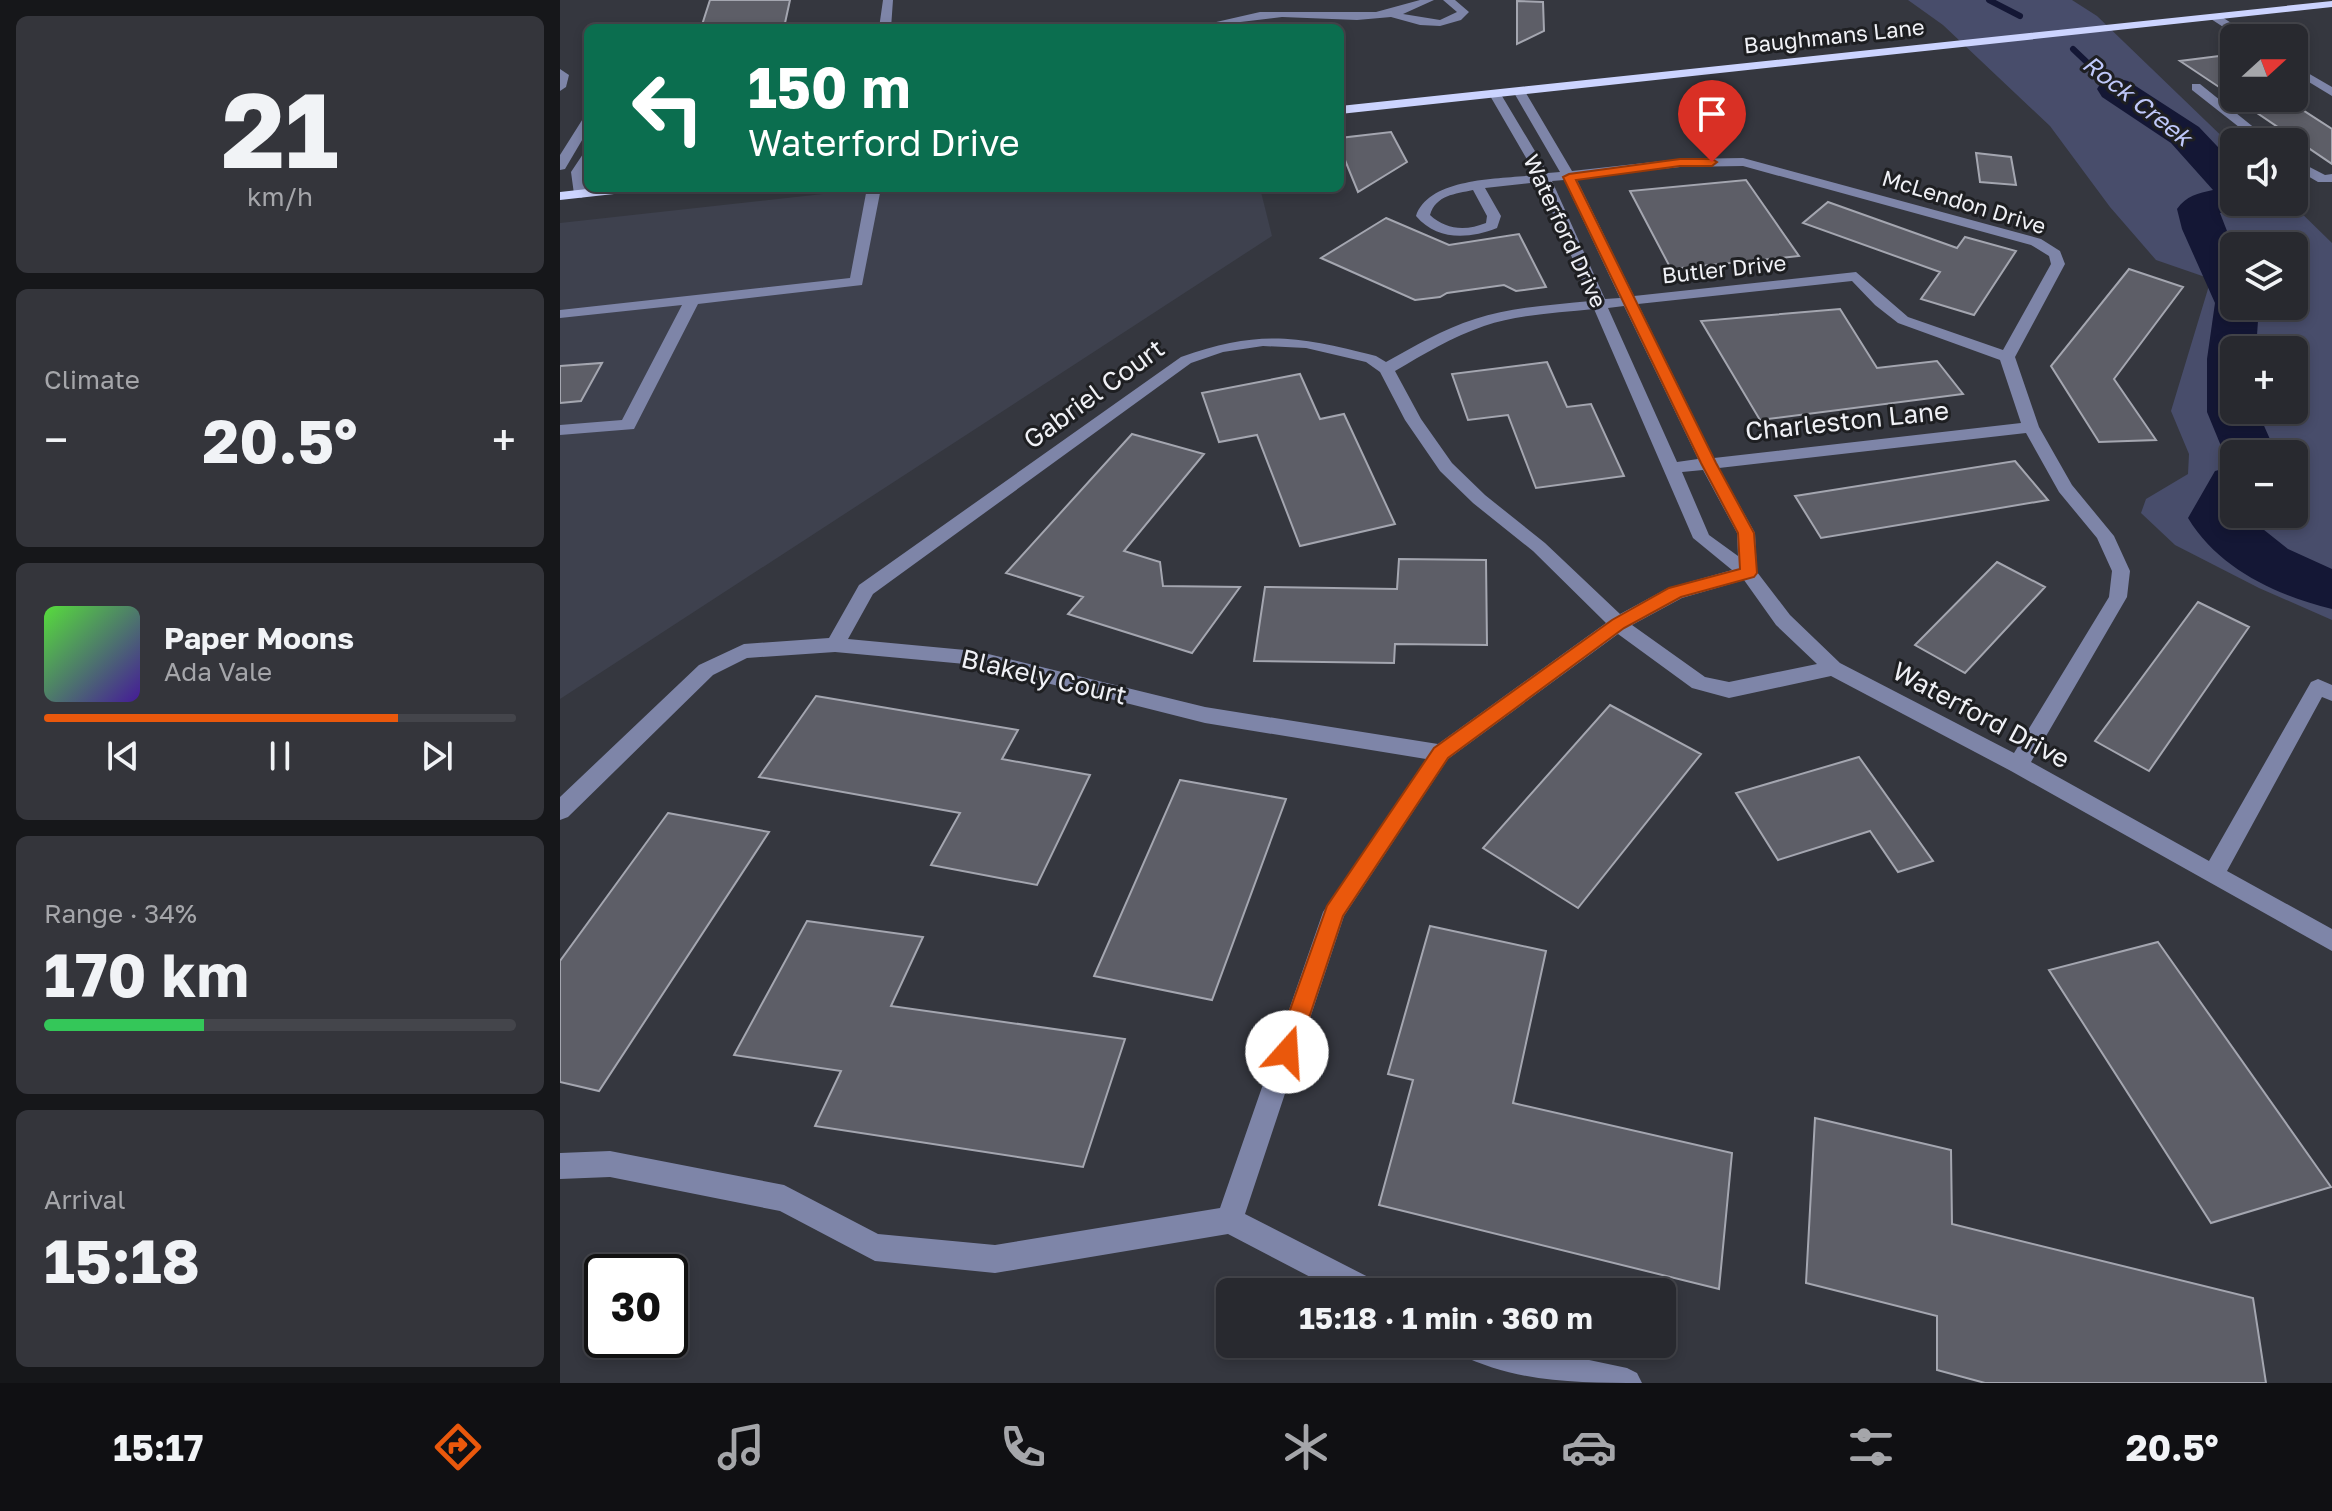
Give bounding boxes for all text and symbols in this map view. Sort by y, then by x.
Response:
street label: Baughmans Lane [1742,13,1926,58]
north arrow [2220,24,2308,112]
map controls [2220,24,2308,528]
water label: Rock Creek [2078,48,2200,153]
text: 150 m [748,53,910,120]
icon: left [616,56,720,160]
text: 21 [221,66,339,191]
pin [1678,80,1746,162]
icon: arrive [1690,92,1734,136]
text: Waterford Drive [748,121,1020,164]
button: sound [2220,128,2308,216]
street label: Waterford Drive [1518,150,1613,312]
street label: McLendon Drive [1879,164,2049,239]
text: km/h [247,181,313,212]
button: layers [2220,232,2308,320]
street label: Butler Drive [1660,249,1788,288]
street label: Gabriel Court [1017,332,1170,455]
button: + [2220,336,2308,424]
text: Climate [44,364,140,395]
street label: Charleston Lane [1744,394,1950,447]
text: 20.5° [203,404,357,476]
text: − [44,413,68,466]
text: + [492,413,516,466]
button: − [2220,440,2308,528]
text: Paper Moons [164,620,354,656]
street label: Blakely Court [958,642,1130,711]
street label: Waterford Drive [1887,655,2075,774]
text: Ada Vale [164,656,272,687]
icon: previous [101,734,145,778]
icon: pause [258,734,302,778]
icon: next [415,734,459,778]
text: Range · 34% [44,898,197,929]
text: 170 km [44,938,249,1010]
position arrow [1245,1010,1329,1094]
text: Arrival [44,1184,125,1215]
text: 15:18 [44,1224,200,1296]
speed limit sign: 30 [584,1254,688,1358]
text: 15:18 · 1 min · 360 m [1299,1300,1593,1336]
icon: directions [430,1419,486,1475]
icon: music [713,1419,769,1475]
icon: phone [995,1419,1051,1475]
icon: climate [1278,1419,1334,1475]
icon: car [1561,1419,1617,1475]
icon: filters [1843,1419,1899,1475]
text: 15:17 [113,1426,203,1469]
text: 20.5° [2126,1426,2219,1469]

